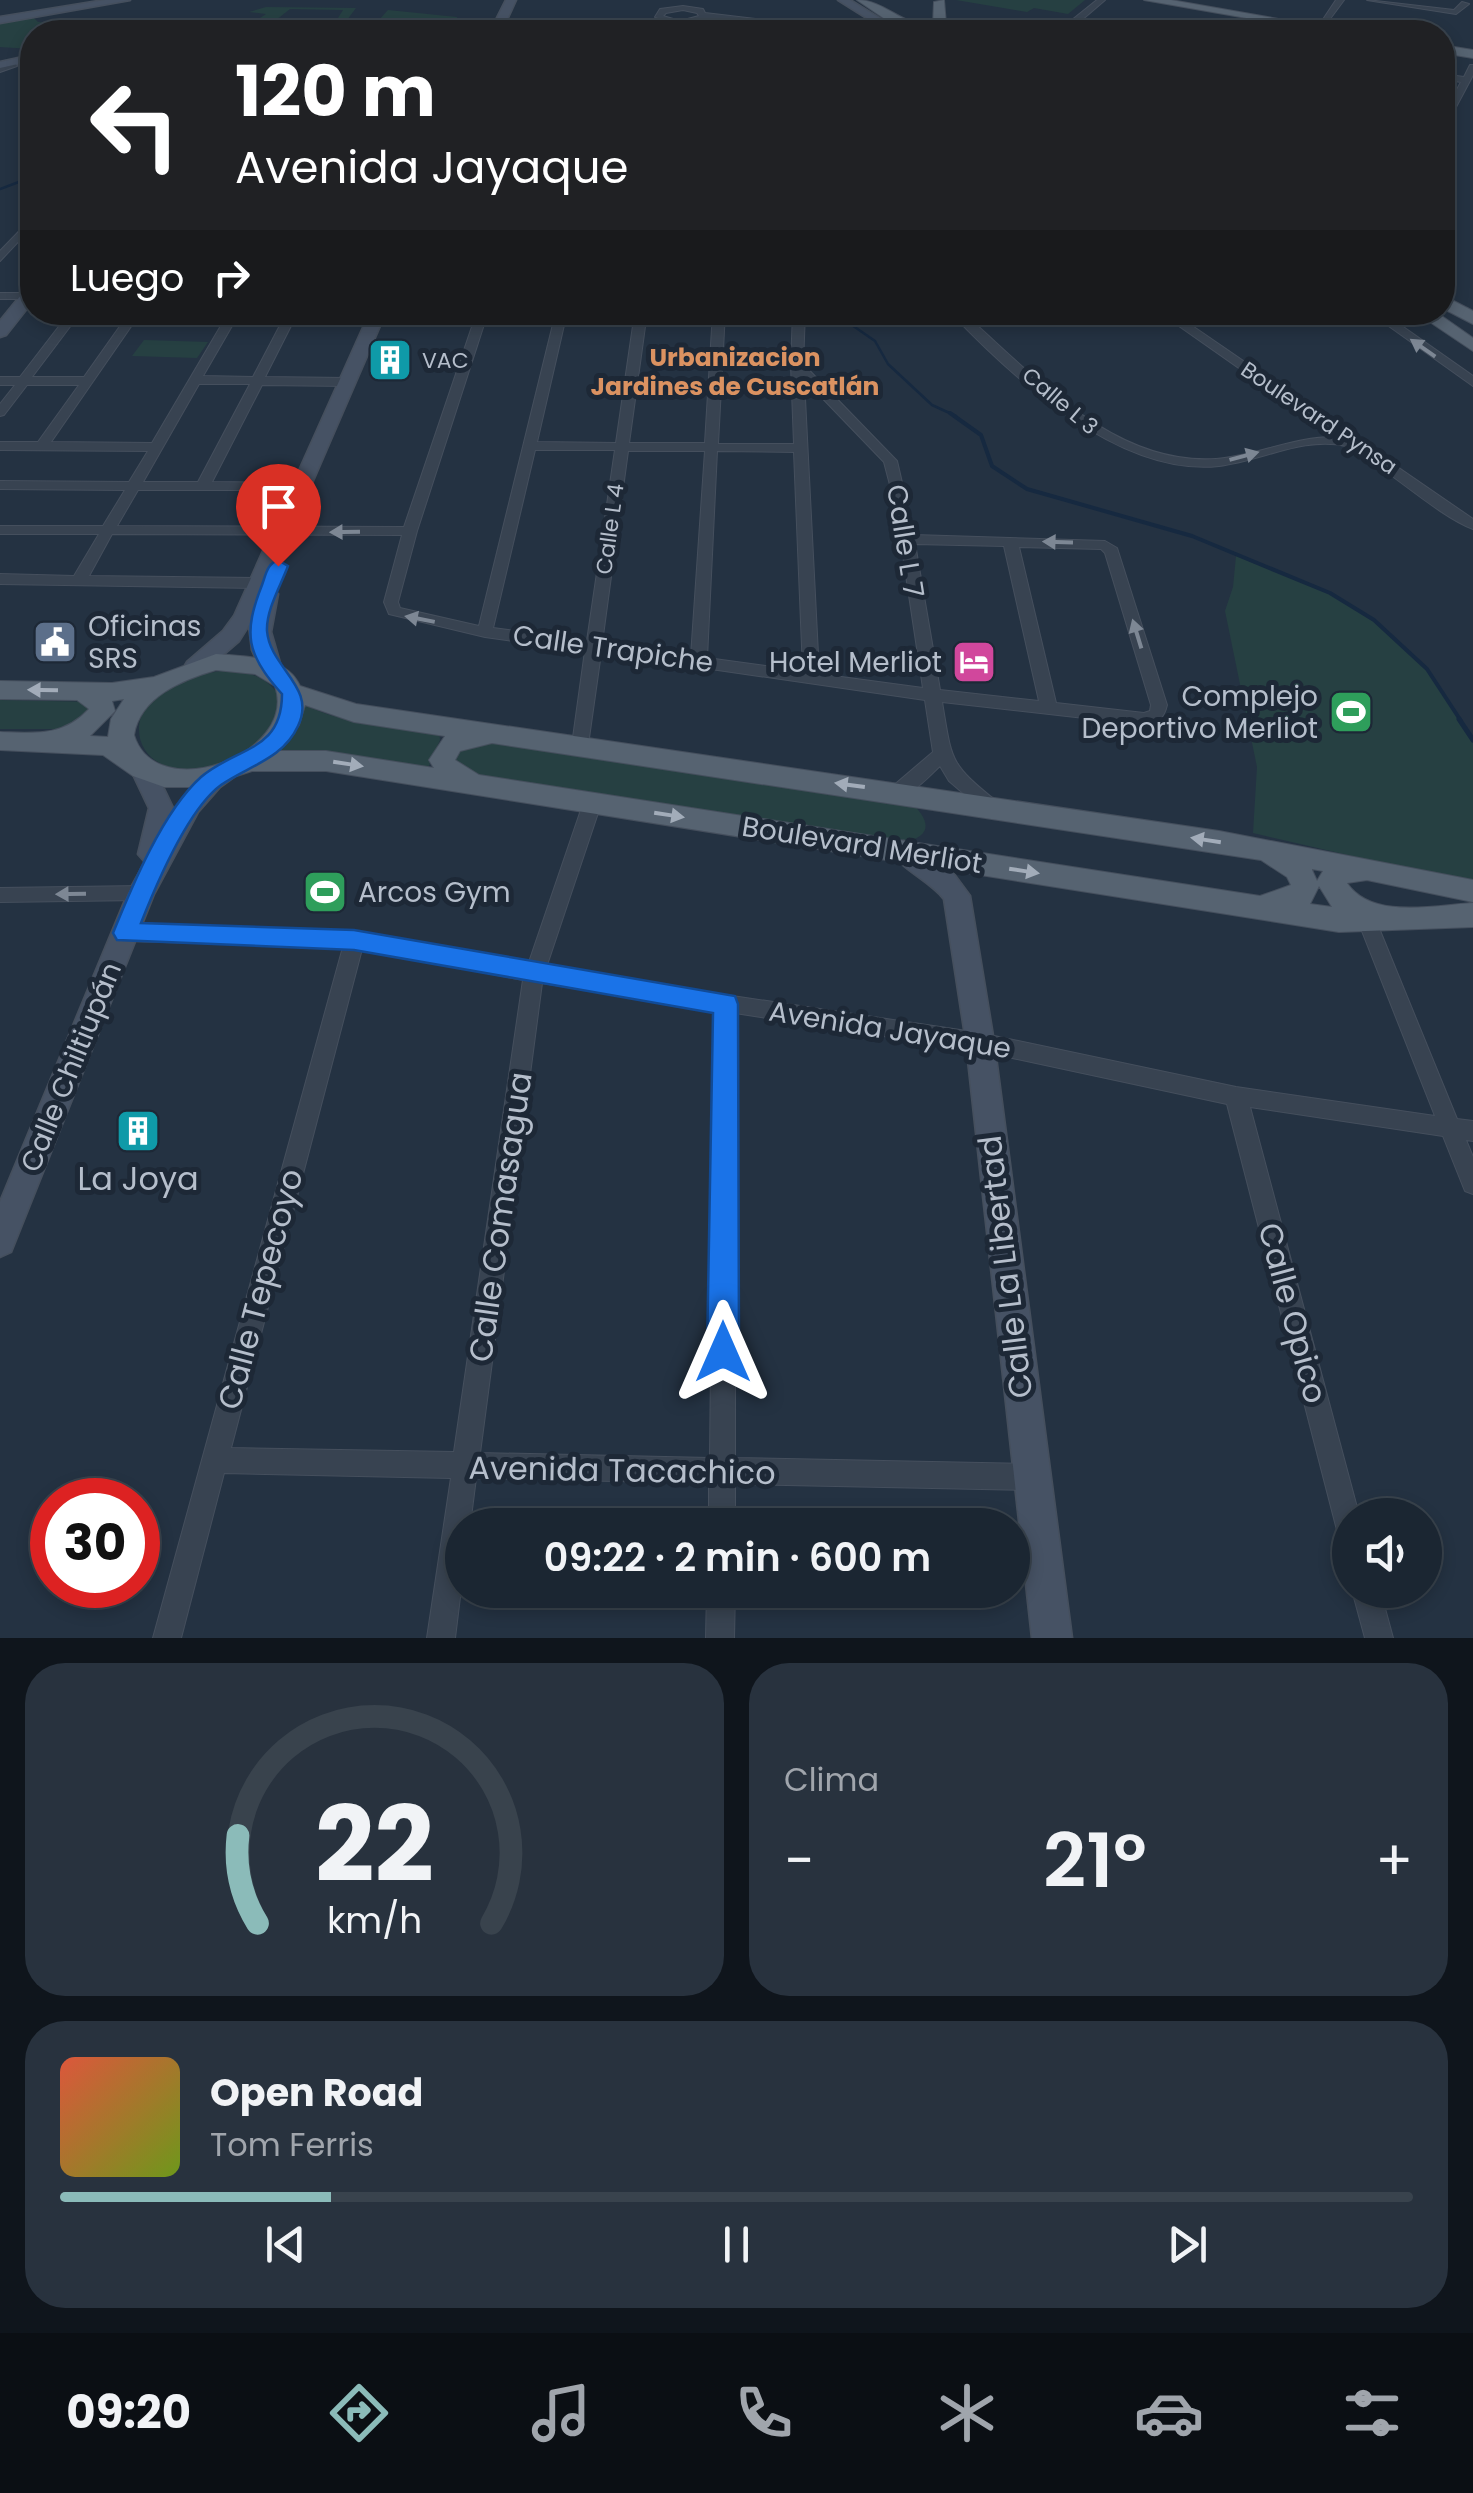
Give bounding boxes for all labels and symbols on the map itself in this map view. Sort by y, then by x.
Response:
building icon: VAC [367,337,413,383]
one-way arrow [1409,339,1436,358]
district label: Urbanizacion Jardines de Cuscatlán [591,340,879,404]
place label: VAC [422,345,469,376]
street label: Boulevard Pynsa [1235,354,1403,482]
street label: Calle L 3 [1015,360,1105,442]
one-way arrow [1229,447,1260,463]
pin [236,464,321,567]
street label: Calle L 4 [588,481,632,576]
street label: Calle L 7 [877,482,933,600]
one-way arrow [328,524,360,540]
one-way arrow [1041,534,1073,550]
place label: Oficinas SRS [88,607,201,678]
one-way arrow [405,611,436,627]
street label: Calle Trapiche [510,616,716,682]
one-way arrow [1129,618,1144,649]
public building icon: Oficinas SRS [32,619,78,665]
hotel icon: Hotel Merliot [951,639,997,685]
place label: Hotel Merliot [769,643,942,682]
place label: Complejo Deportivo Merliot [1082,677,1318,748]
one-way arrow [26,682,58,698]
sports icon: Complejo Deportivo Merliot [1328,689,1374,735]
one-way arrow [332,757,364,773]
one-way arrow [834,777,865,793]
street label: Boulevard Merliot [739,807,985,883]
one-way arrow [653,808,685,824]
one-way arrow [1189,831,1221,847]
one-way arrow [1009,863,1041,879]
sports icon: Arcos Gym [302,869,348,915]
place label: Arcos Gym [358,873,511,912]
one-way arrow [54,886,86,902]
street label: Calle Chiltiupán [11,956,131,1178]
street label: Avenida Jayaque [766,992,1014,1068]
street label: Calle Comasagua [457,1069,543,1365]
building icon: La Joya [115,1108,161,1154]
street label: Calle La Libertad [967,1133,1043,1401]
place label: La Joya [77,1156,199,1201]
street label: Calle Tepecoyo [206,1164,314,1414]
street label: Calle Opico [1247,1218,1339,1408]
position arrow [671,1300,775,1404]
street label: Avenida Tacachico [468,1445,776,1495]
speed limit sign: 30 [30,1478,160,1608]

